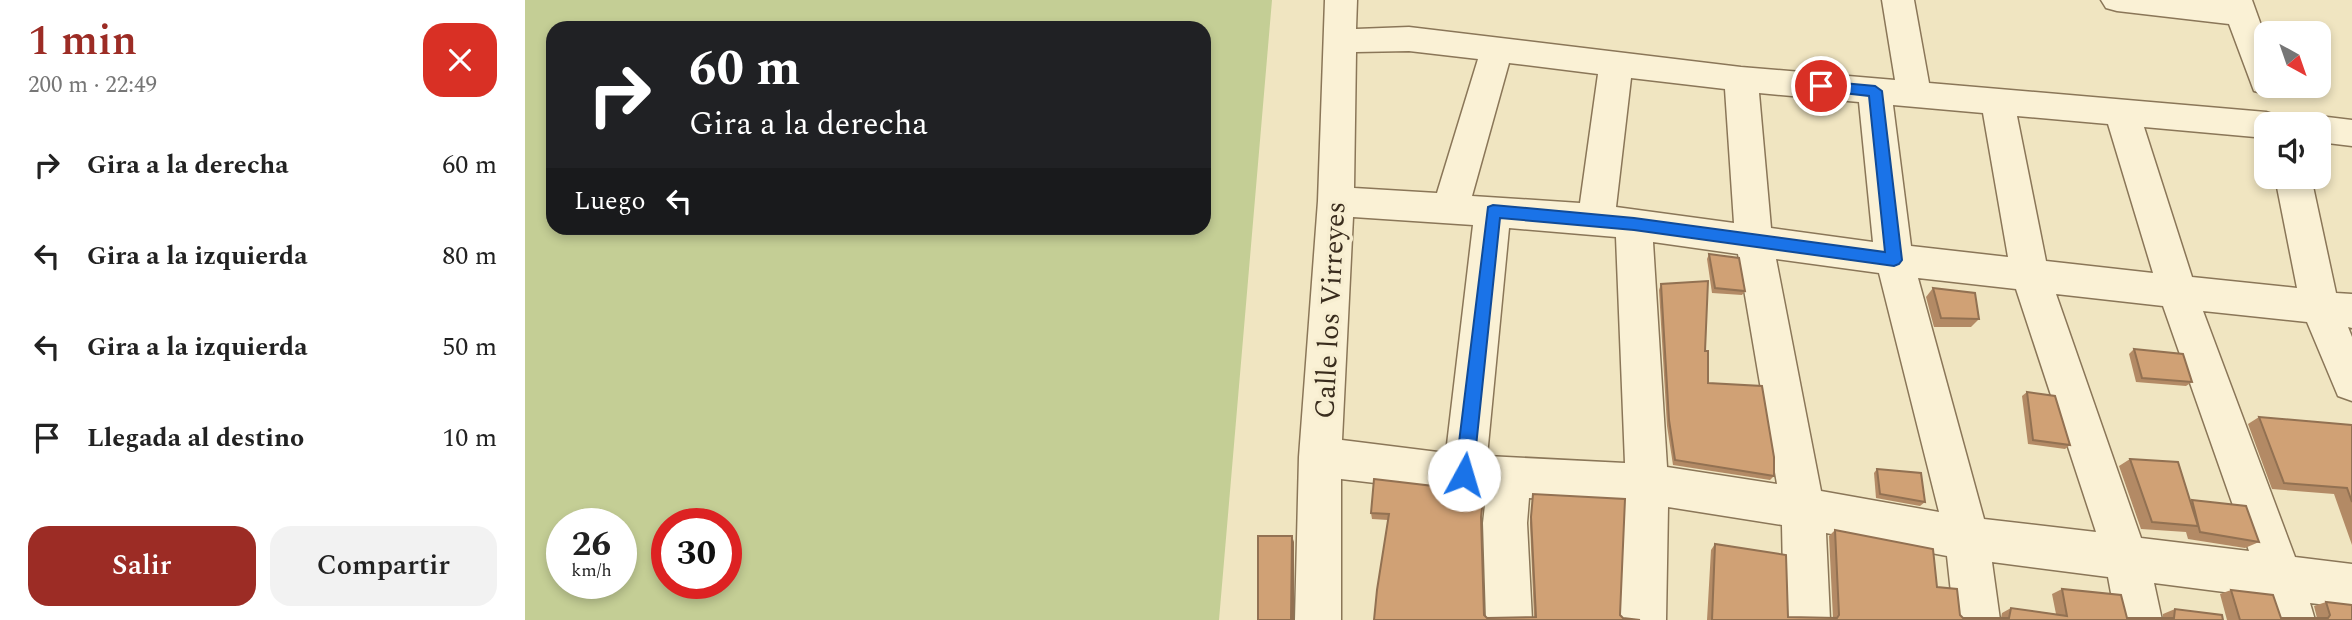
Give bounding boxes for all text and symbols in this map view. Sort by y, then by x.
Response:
text: 1 min [28,10,137,73]
north arrow [2254,21,2331,98]
map controls [2254,21,2331,189]
button: close [423,23,497,97]
text: 60 m [689,32,800,107]
icon: right [574,49,665,140]
pin [1791,56,1851,116]
icon: arrive [1802,67,1840,105]
text: 200 m · 22:49 [28,68,157,103]
text: Gira a la derecha [689,100,928,149]
button: sound [2254,112,2331,189]
text: Gira a la derecha [87,145,289,185]
text: 60 m [442,145,497,185]
icon: right [28,146,66,184]
text: Luego [574,181,646,221]
icon: left [660,182,698,220]
street label: Calle los Virreyes [1303,200,1358,420]
text: Gira a la izquierda [87,236,308,276]
text: 80 m [442,236,497,276]
icon: left [28,237,66,275]
text: Gira a la izquierda [87,327,308,367]
text: 50 m [442,327,497,367]
icon: left [28,328,66,366]
text: Llegada al destino [87,418,304,458]
text: 10 m [442,418,497,458]
icon: arrive [28,419,66,457]
position arrow [1427,438,1501,512]
speed limit sign: 30 [651,508,742,599]
text: 26 [572,518,611,571]
button: Salir [28,526,256,606]
button: Compartir [270,526,497,606]
text: km/h [571,557,612,584]

